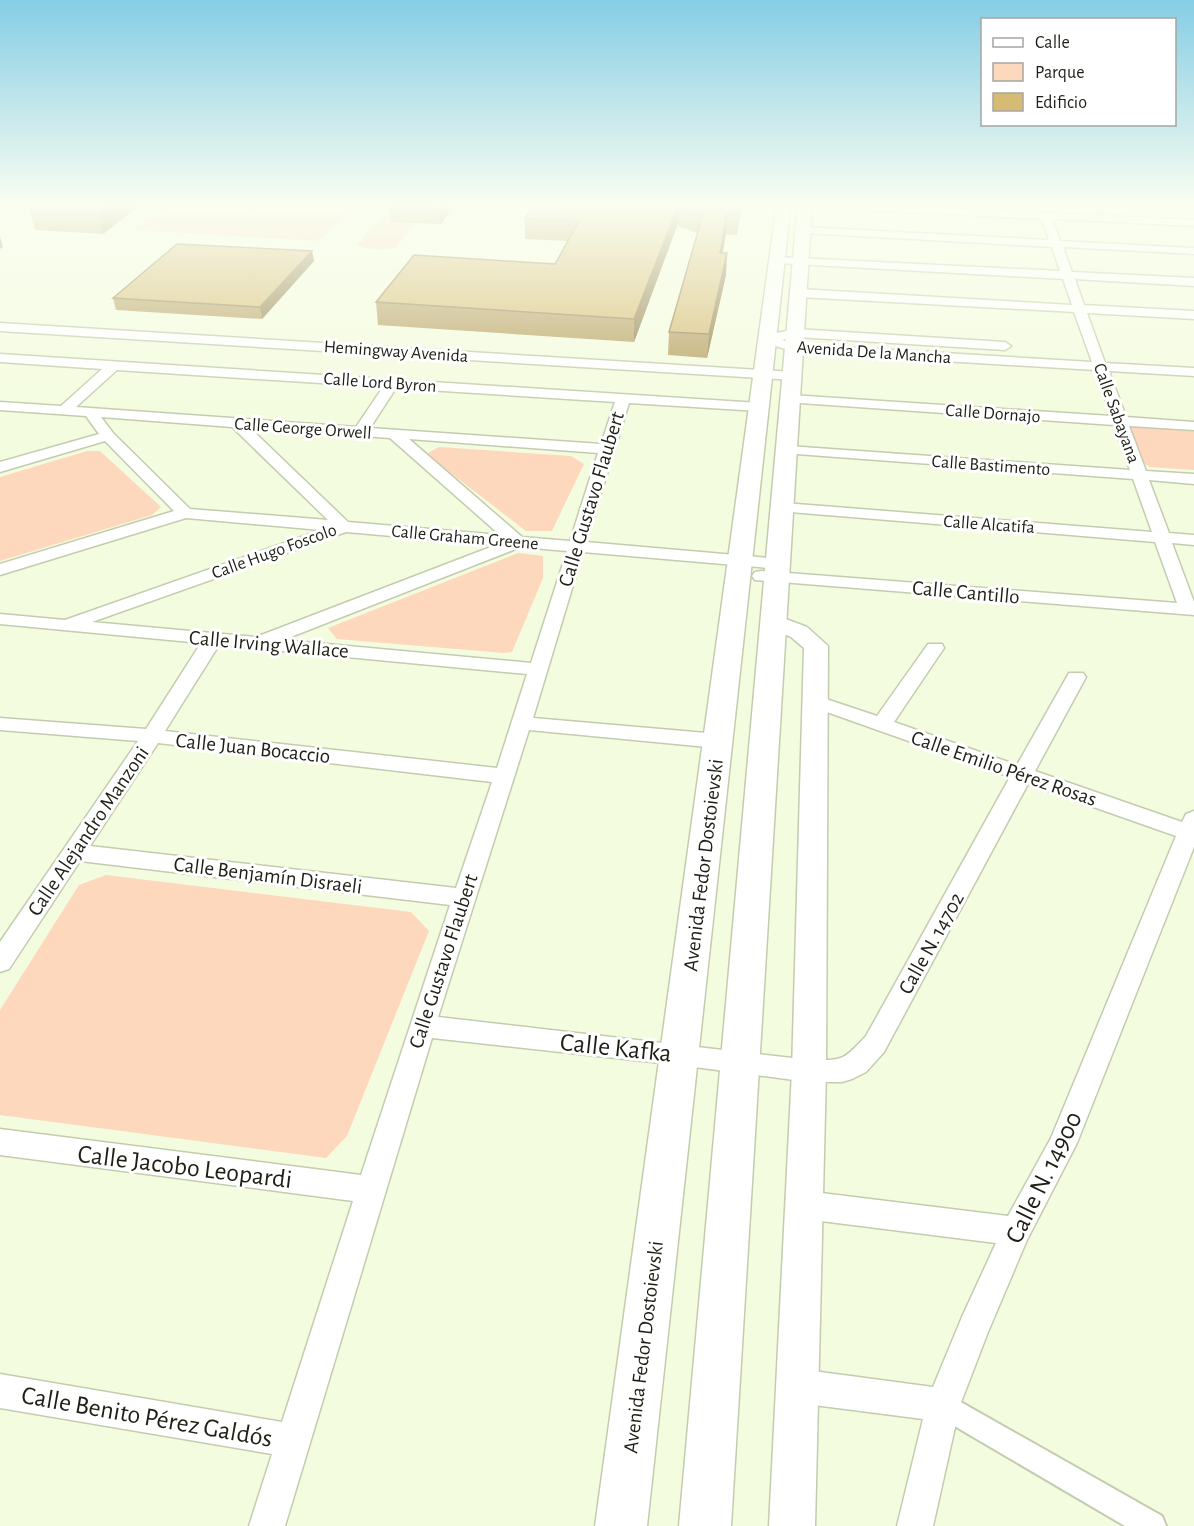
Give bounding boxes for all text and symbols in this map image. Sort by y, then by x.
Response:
legend [981,18,1176,126]
text: Calle [1035,34,1070,52]
text: Parque [1035,64,1084,82]
text: Edificio [1035,94,1087,112]
street label: Hemingway Avenida [323,338,469,366]
street label: Avenida De la Mancha [796,339,952,367]
street label: Calle Sabayana [1090,361,1142,466]
street label: Calle Lord Byron [323,370,437,396]
street label: Calle Dornajo [945,402,1041,426]
street label: Calle Gustavo Flaubert [555,409,628,589]
street label: Calle George Orwell [234,415,372,443]
street label: Calle Bastimento [931,453,1051,479]
street label: Calle Alcatifa [943,513,1035,537]
street label: Calle Hugo Foscolo [210,521,339,583]
street label: Calle Graham Greene [391,523,539,553]
street label: Calle Cantillo [911,577,1021,608]
street label: Calle Irving Wallace [188,627,350,662]
street label: Calle Emilio Pérez Rosas [908,727,1099,810]
street label: Calle Juan Bocaccio [175,730,331,767]
street label: Calle Alejandro Manzoni [24,743,153,920]
street label: Avenida Fedor Dostoievski [680,758,727,972]
street label: Calle Benjamín Disraeli [173,854,363,897]
street label: Calle Gustavo Flaubert [405,871,482,1051]
street label: Calle N. 14702 [895,889,968,998]
street label: Calle Kafka [559,1029,673,1067]
street label: Calle N. 14900 [1001,1107,1087,1247]
street label: Calle Jacobo Leopardi [76,1141,294,1193]
street label: Avenida Fedor Dostoievski [620,1240,667,1454]
street label: Calle Benito Pérez Galdós [19,1382,274,1452]

